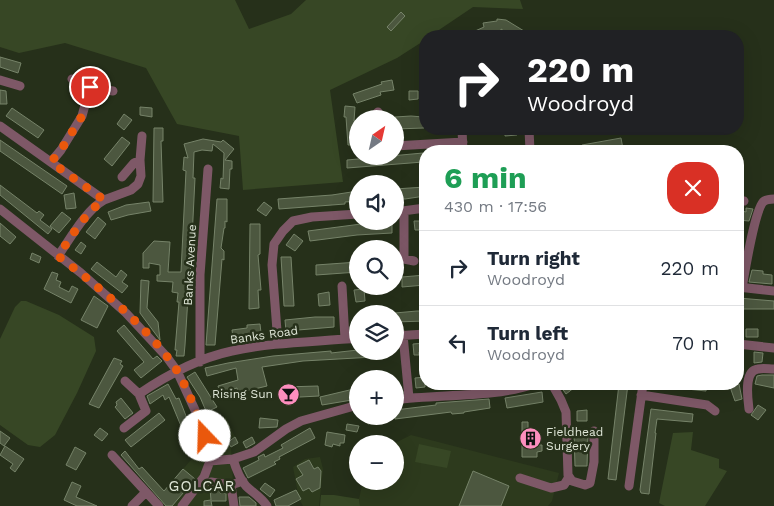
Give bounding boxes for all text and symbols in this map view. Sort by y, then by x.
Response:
text: 220 m [527,49,634,91]
icon: right [444,50,509,115]
pin [69,66,111,108]
icon: arrive [76,73,104,101]
text: Woodroyd [527,91,634,116]
north arrow [349,110,404,165]
map controls [349,110,404,490]
text: 6 min [444,160,527,195]
button: close [667,162,719,214]
button: sound [349,175,404,230]
text: 430 m · 17:56 [444,197,547,216]
street label: Banks Avenue [181,224,199,306]
button: search [349,240,404,295]
text: Turn right [487,247,580,270]
icon: right [444,254,472,282]
text: 220 m [660,257,719,280]
text: Woodroyd [487,270,565,289]
button: layers [349,305,404,360]
text: Turn left [487,322,568,345]
street label: Banks Road [229,323,299,347]
icon: left [444,329,472,357]
text: 70 m [672,332,719,355]
text: Woodroyd [487,345,565,364]
button: + [349,370,404,425]
bar icon: Rising Sun [277,382,301,406]
place label: Rising Sun [212,387,273,401]
position arrow [178,409,230,461]
place label: Fieldhead Surgery [546,425,603,453]
building icon: Fieldhead Surgery [518,427,542,451]
button: − [349,435,404,490]
district label: GOLCAR [169,477,235,495]

